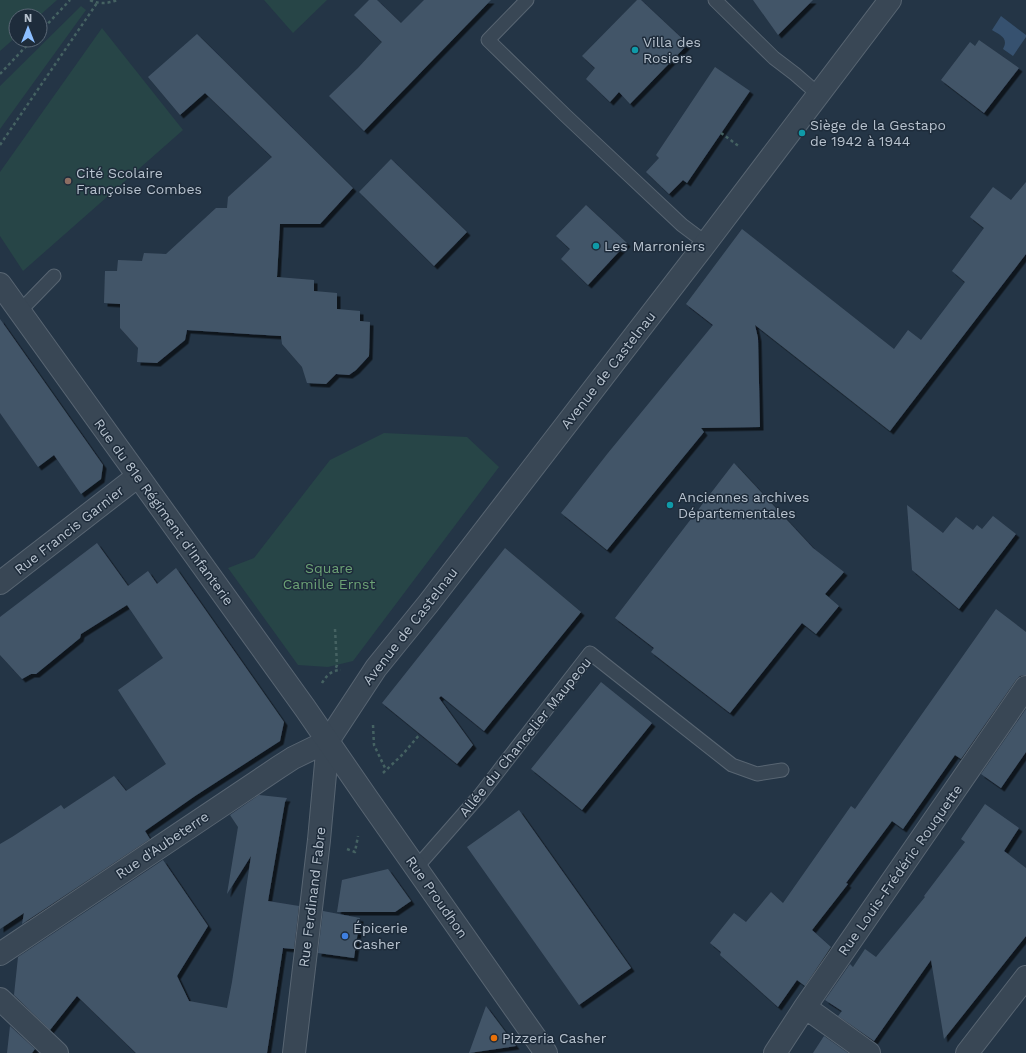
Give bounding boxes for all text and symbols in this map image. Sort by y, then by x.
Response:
north arrow [8,8,48,48]
text: N [24,12,32,25]
place label: Villa des Rosiers [643,34,701,66]
marker: Villa des Rosiers [630,45,640,55]
place label: Siège de la Gestapo de 1942 à 1944 [810,117,946,149]
marker: Siège de la Gestapo de 1942 à 1944 [797,128,807,138]
place label: Cité Scolaire Françoise Combes [76,165,202,197]
marker: Cité Scolaire Françoise Combes [63,176,73,186]
place label: Les Marroniers [604,238,705,254]
marker: Les Marroniers [591,241,601,251]
street label: Avenue de Castelnau [557,308,659,432]
street label: Rue du 81e Régiment d'Infanterie [91,416,237,608]
street label: Rue Francis Garnier [11,482,127,578]
place label: Anciennes archives Départementales [678,489,810,521]
marker: Anciennes archives Départementales [665,500,675,510]
park label: Square Camille Ernst [283,560,375,592]
street label: Avenue de Castelnau [359,564,461,688]
street label: Allée du Chancelier Maupeou [456,654,594,820]
street label: Rue Louis-Frédéric Rouquette [835,782,965,958]
street label: Rue d'Aubeterre [112,808,212,882]
street label: Rue Ferdinand Fabre [295,826,329,968]
street label: Rue Proudhon [403,853,471,941]
place label: Épicerie Casher [353,920,408,952]
marker: Épicerie Casher [340,931,350,941]
place label: Pizzeria Casher [502,1030,607,1046]
marker: Pizzeria Casher [489,1033,499,1043]

